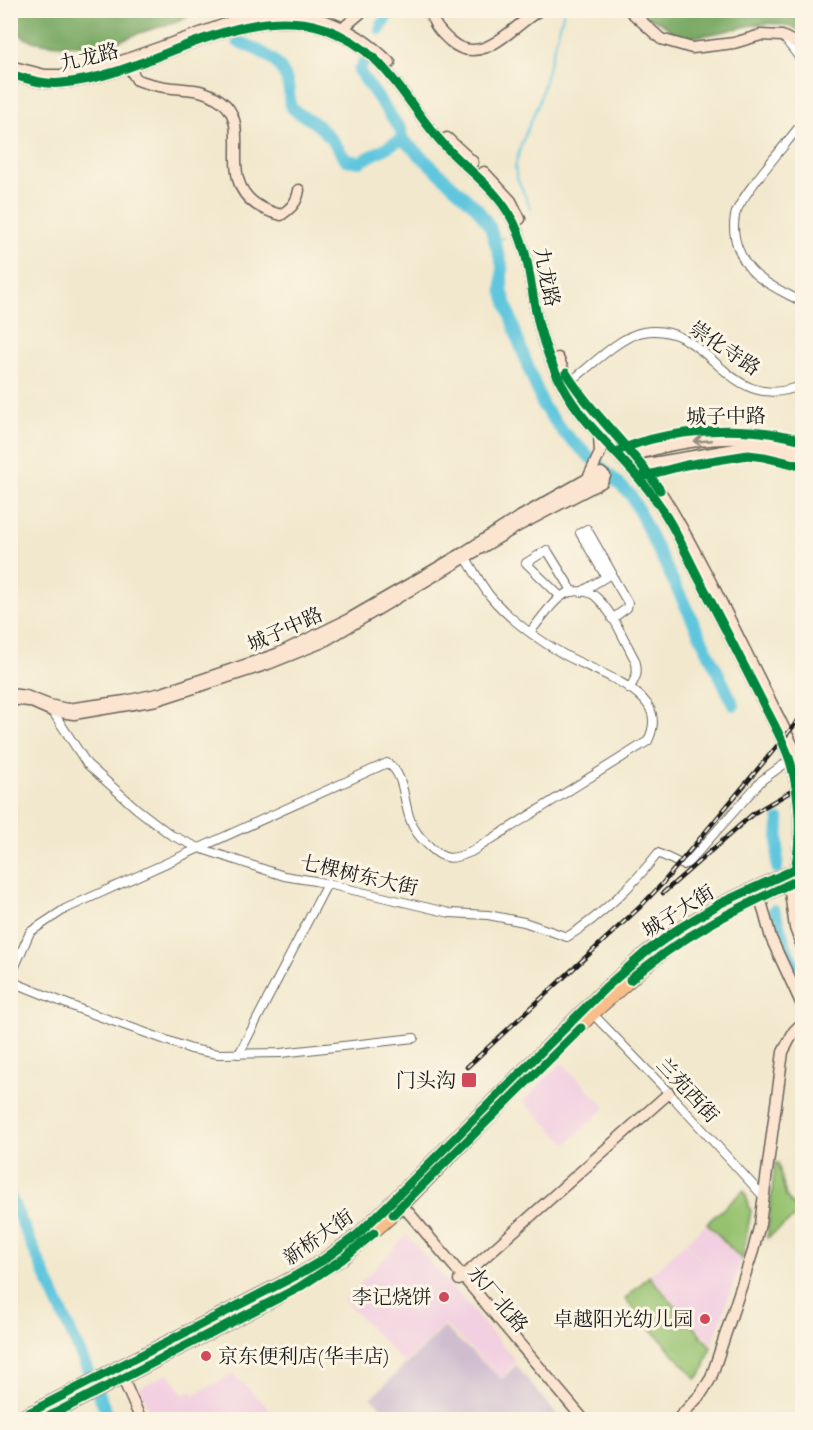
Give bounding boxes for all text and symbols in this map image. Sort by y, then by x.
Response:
street label: 九龙路 [57,38,121,77]
street label: 九龙路 [528,245,565,309]
street label: 崇化寺路 [685,316,765,381]
street label: 城子中路 [686,403,766,430]
one-way arrow [694,436,714,447]
street label: 城子中路 [244,602,327,657]
street label: 七棵树东大街 [298,850,420,901]
street label: 城子大街 [638,880,719,943]
street label: 兰苑西街 [651,1053,724,1128]
place label: 门头沟 [396,1068,456,1093]
marker: 门头沟 [460,1071,478,1089]
street label: 新桥大街 [278,1204,358,1271]
street label: 水厂北路 [462,1261,533,1338]
place label: 李记烧饼 [352,1285,432,1310]
marker: 李记烧饼 [437,1290,451,1304]
place label: 卓越阳光幼儿园 [553,1307,693,1332]
marker: 卓越阳光幼儿园 [698,1312,712,1326]
place label: 京东便利店(华丰店) [218,1344,389,1369]
marker: 京东便利店(华丰店) [199,1349,213,1363]

